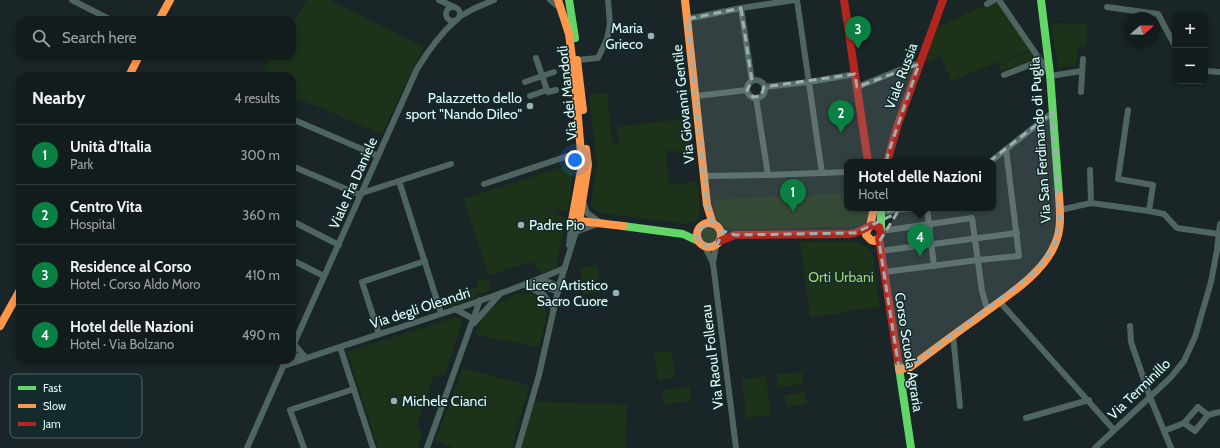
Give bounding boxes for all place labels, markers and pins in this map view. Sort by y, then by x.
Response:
pin: 3 [845,16,871,49]
place label: Maria Grieco [605,19,643,53]
marker: Maria Grieco [646,31,656,41]
place label: Palazzetto dello sport "Nando Dileo" [406,89,522,123]
pin: 2 [828,100,854,133]
marker: Palazzetto dello sport "Nando Dileo" [525,101,535,111]
pin: 1 [780,179,806,212]
place label: Padre Pio [529,216,585,234]
marker: Padre Pio [516,220,526,230]
pin: 4 [907,224,933,257]
place label: Liceo Artistico Sacro Cuore [526,276,608,310]
marker: Liceo Artistico Sacro Cuore [611,288,621,298]
place label: Michele Cianci [402,392,487,410]
marker: Michele Cianci [389,396,399,406]

